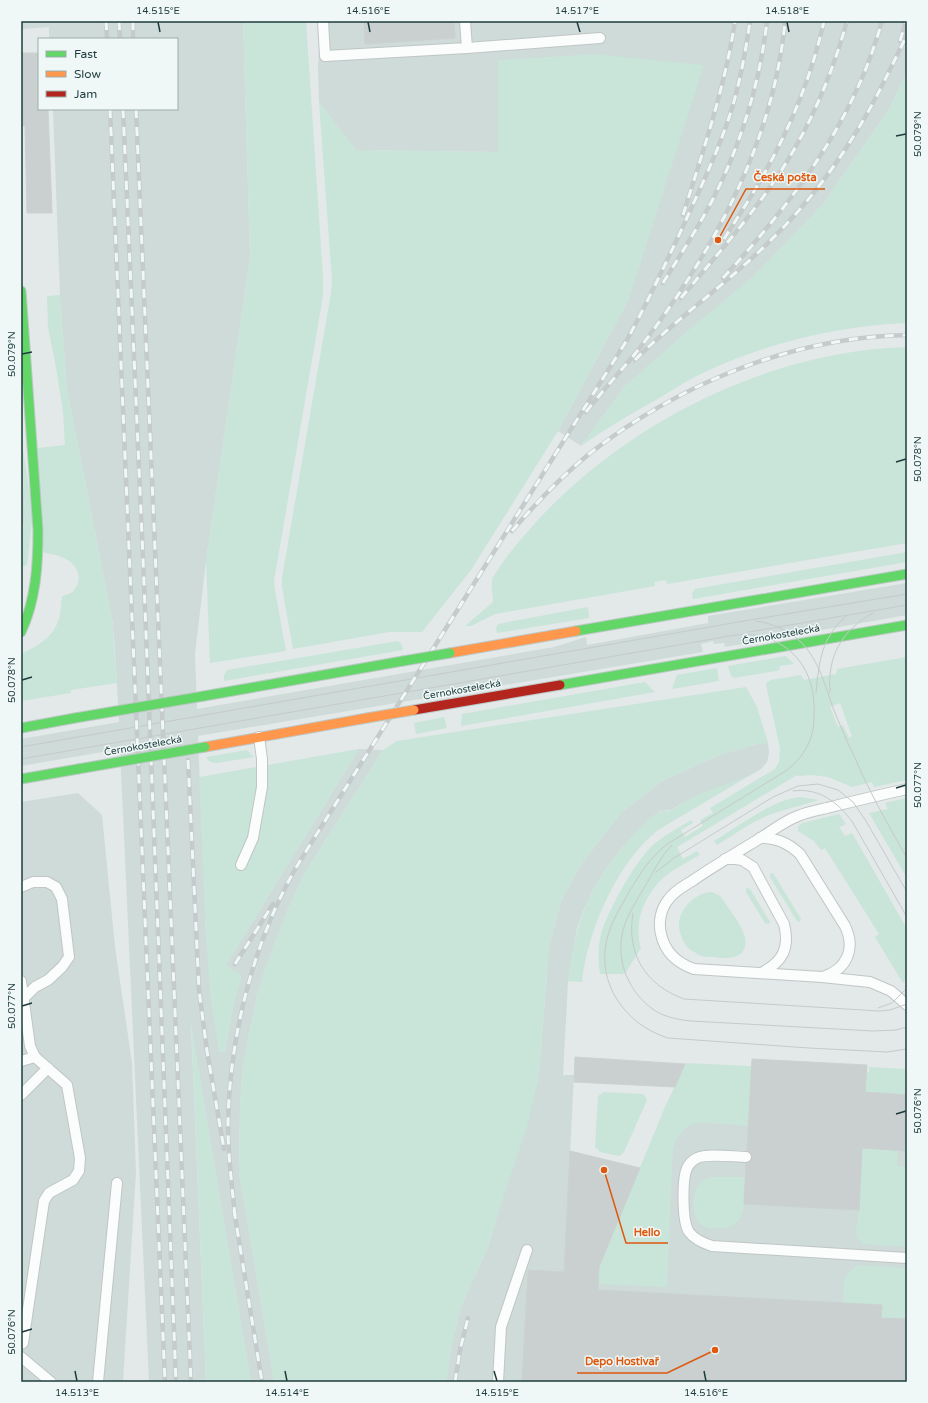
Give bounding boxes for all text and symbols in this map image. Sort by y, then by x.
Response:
text: 14.515°E [136,5,180,17]
text: 14.516°E [346,5,390,17]
text: 14.517°E [555,5,599,17]
text: 14.518°E [765,5,809,17]
legend [38,38,178,110]
text: Fast [74,47,98,61]
text: Slow [74,67,101,81]
text: Jam [74,87,97,101]
text: 50.079°N [912,111,924,157]
callout: Česká pošta [746,166,825,189]
text: Česká pošta [753,170,817,185]
text: 50.079°N [6,331,18,377]
text: 50.078°N [912,436,924,482]
street label: Černokostelecká [741,622,821,648]
text: 50.078°N [6,657,18,703]
street label: Černokostelecká [422,677,502,703]
street label: Černokostelecká [103,733,183,759]
text: 50.077°N [912,762,924,808]
text: 50.077°N [6,983,18,1029]
text: 50.076°N [912,1088,924,1134]
callout: Hello [626,1220,668,1243]
text: Hello [634,1226,661,1239]
text: 50.076°N [6,1309,18,1355]
callout: Depo Hostivař [577,1350,667,1373]
text: Depo Hostivař [585,1355,660,1369]
text: 14.513°E [55,1387,99,1399]
text: 14.514°E [265,1387,309,1399]
text: 14.515°E [475,1387,519,1399]
text: 14.516°E [684,1387,728,1399]

